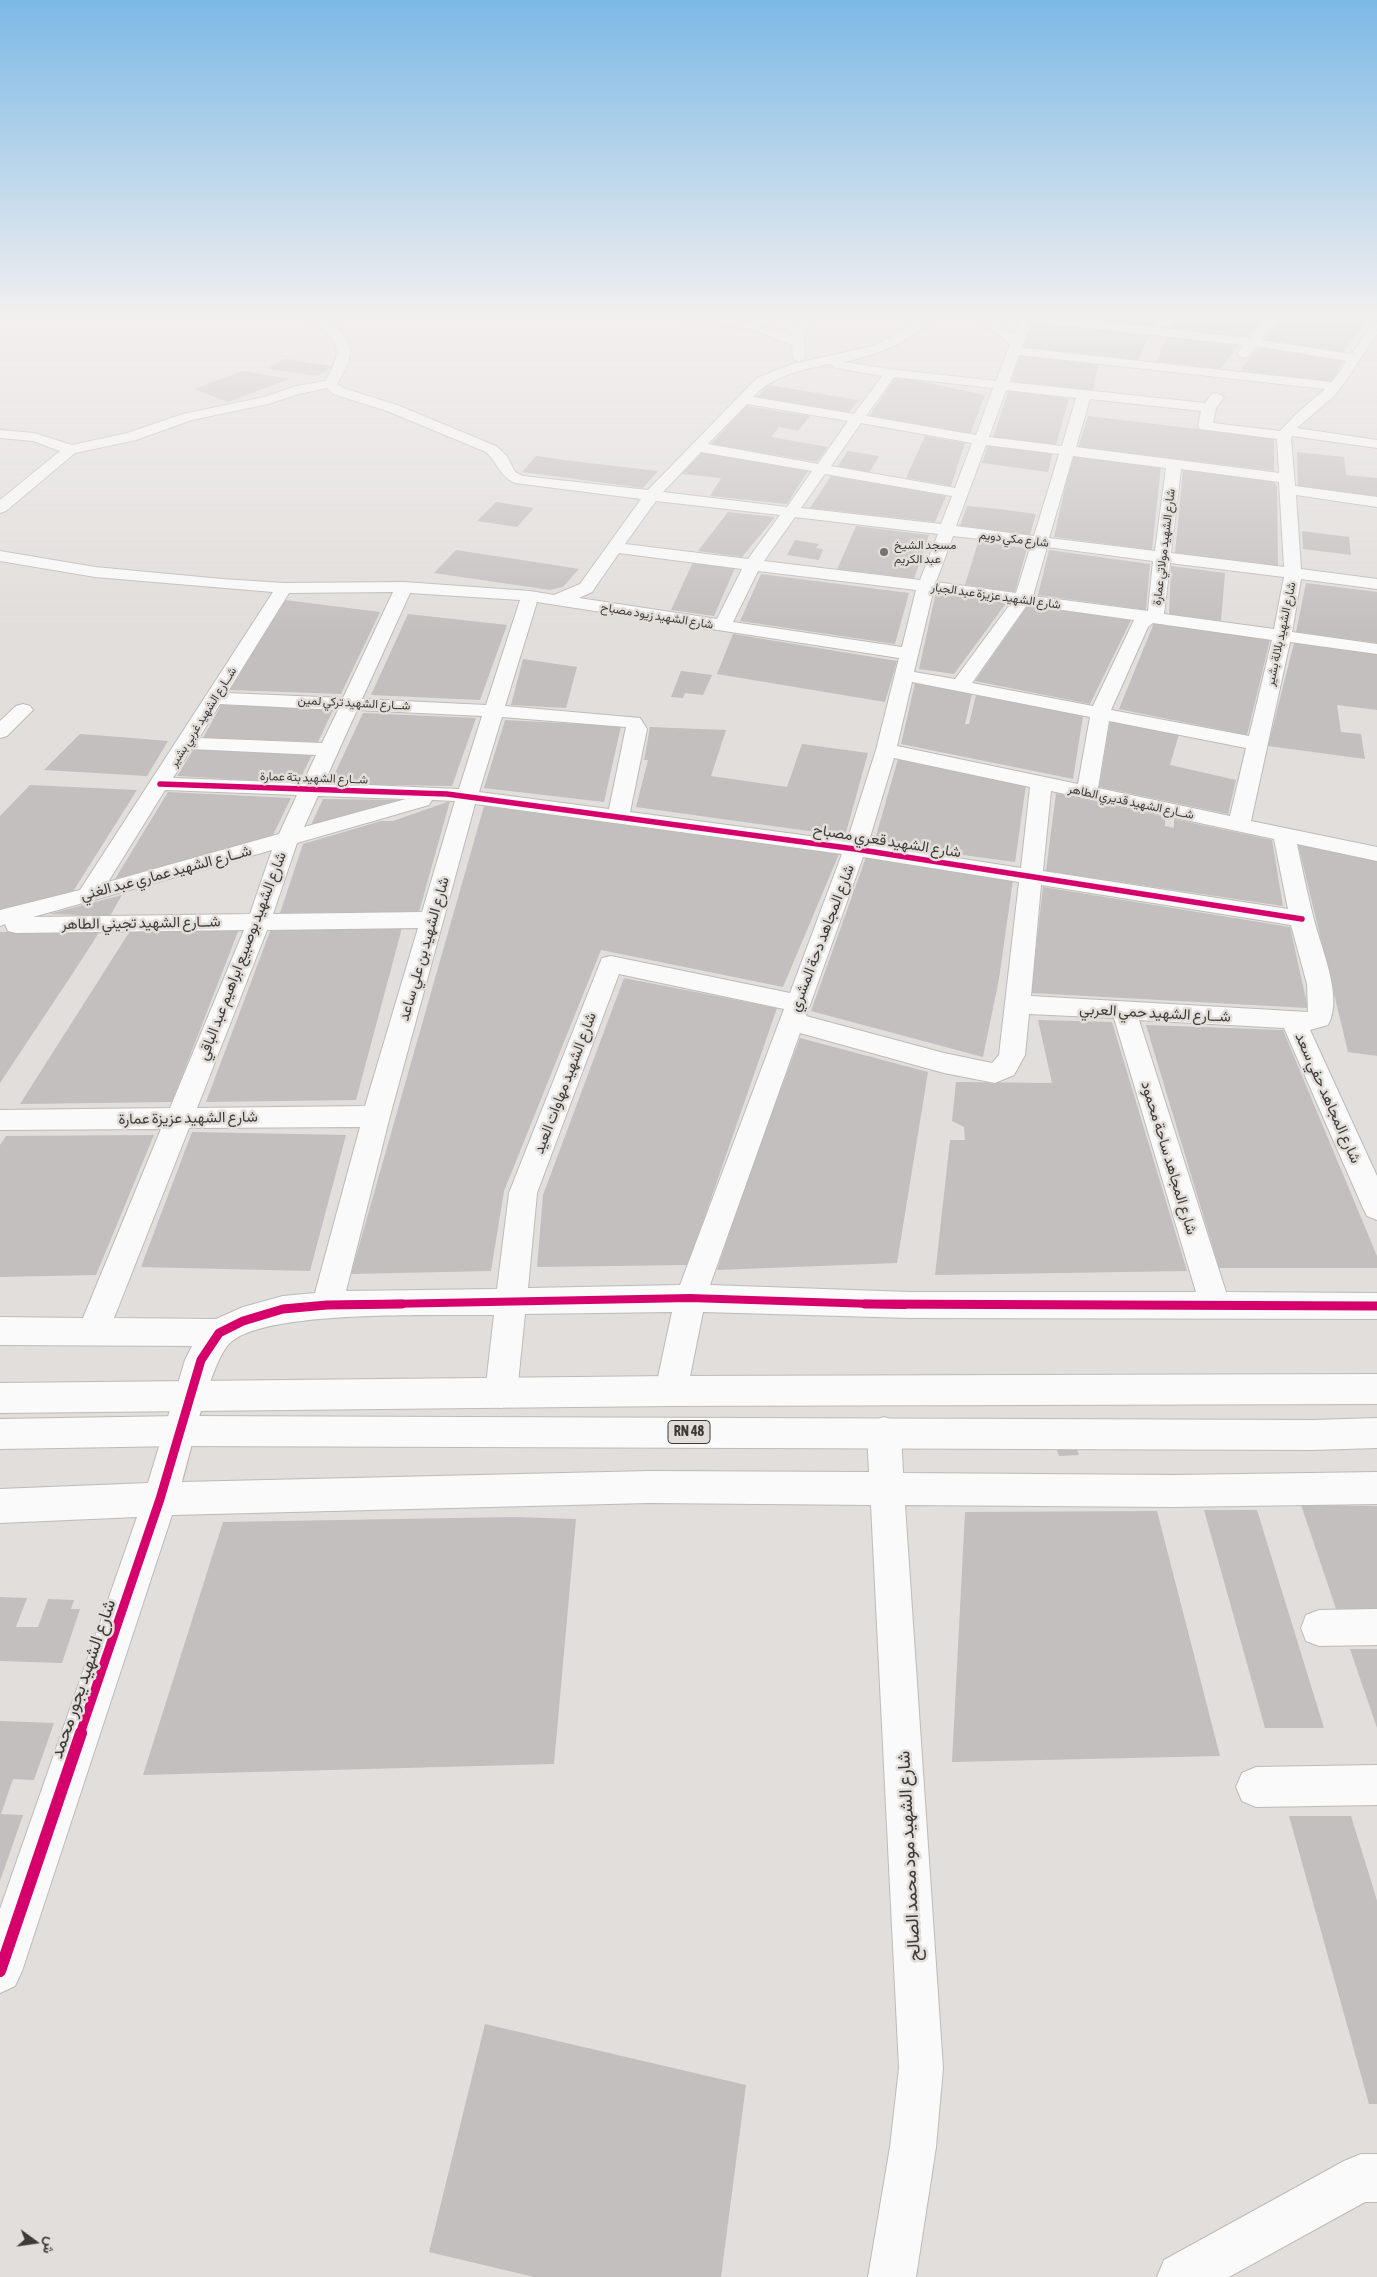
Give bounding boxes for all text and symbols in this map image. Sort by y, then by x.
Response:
street label: شارع الشهيد مولاتي عمارة [1150,488,1178,606]
street label: شارع مكي دويم [978,528,1050,550]
place label: مسجد الشيخ عبد الكريم [894,538,956,566]
marker: مسجد الشيخ عبد الكريم [878,546,890,558]
street label: شارع الشهيد عزيزة عبد الجبار [930,580,1062,612]
street label: شارع الشهيد بلالة بشير [1263,581,1299,687]
street label: شارع الشهيد زيود مصباح [600,600,714,632]
street label: شــارع الشهيد غربي بشير [166,664,240,770]
street label: شــارع الشهيد تركي لمين [297,693,411,713]
street label: شــارع الشهيد بتة عمارة [260,769,368,787]
street label: شــارع الشهيد قديري الطاهر [1067,782,1195,822]
street label: شارع الشهيد قعري مصباح [812,820,962,862]
street label: شــارع الشهيد عماري عبد الغني [79,841,253,905]
street label: شارع الشهيد بوصبيع ابراهيم عبد الباقي [194,849,290,1063]
street label: شارع المجاهد دحة المشري [786,862,858,1014]
street label: شارع الشهيد بن علي ساعد [395,875,453,1023]
street label: شــارع الشهيد تجيني الطاهر [61,913,221,933]
street label: شــارع الشهيد حمي العربي [1079,1000,1231,1026]
street label: شارع الشهيد مهاوات العيد [530,1010,600,1156]
street label: شارع المجاهد حفي سعد [1291,1030,1365,1166]
street label: شارع المجاهد ساحة محمود [1137,1079,1201,1237]
street label: شارع الشهيد عزيزة عمارة [118,1108,258,1128]
road number: RN 48 [668,1420,710,1444]
street label: شارع الشهيد يجور محمد [46,1597,120,1761]
street label: شارع الشهيد مود محمد الصالح [893,1750,925,1962]
north arrow [10,2217,60,2267]
text: ش [40,2236,59,2256]

